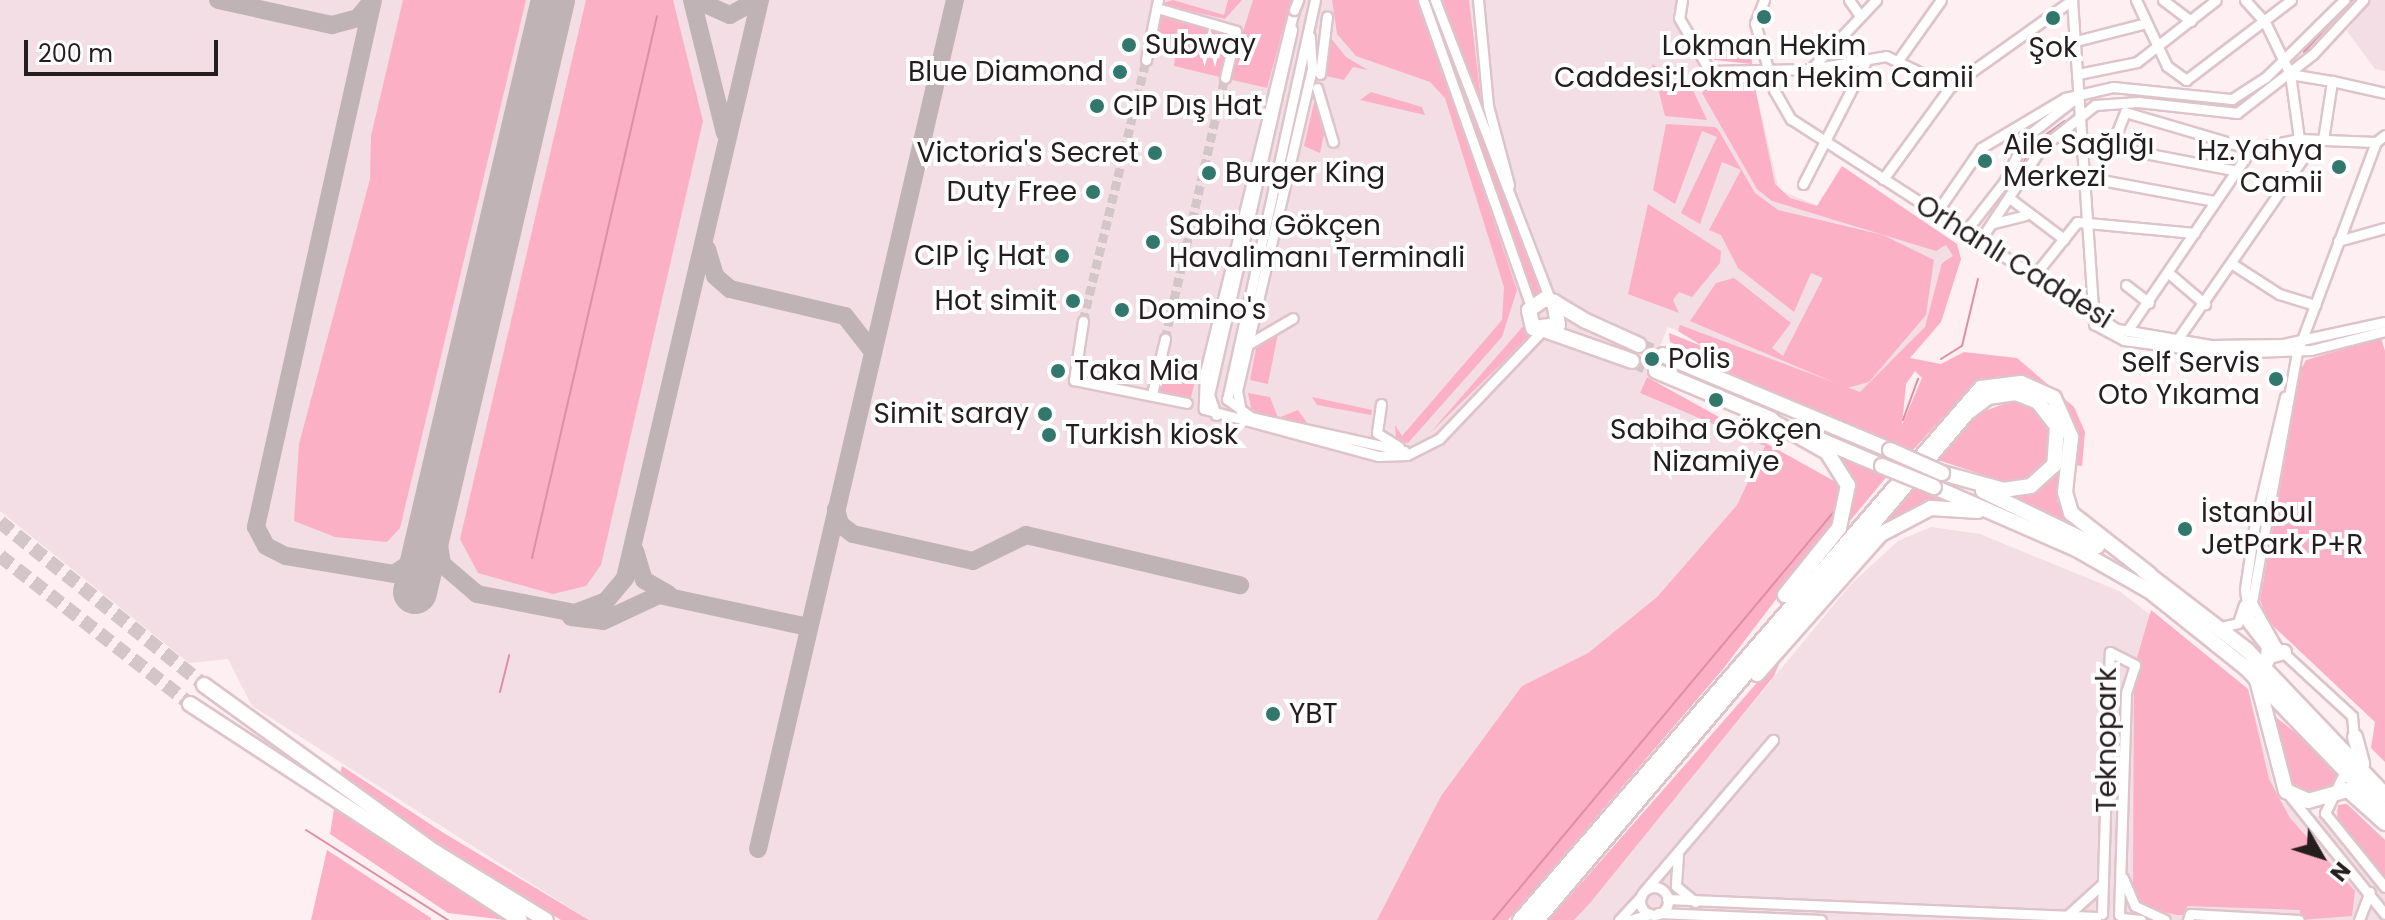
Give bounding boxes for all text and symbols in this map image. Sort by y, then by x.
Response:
marker: Lokman Hekim Caddesi;Lokman Hekim Camii [1755,8,1773,26]
marker: Şok [2044,9,2062,27]
scale bar [28,24,222,74]
place label: Subway [1145,28,1256,62]
place label: Lokman Hekim Caddesi;Lokman Hekim Camii [1554,29,1974,95]
place label: Şok [2029,31,2077,65]
marker: Subway [1120,36,1138,54]
text: 200 m [38,37,113,70]
place label: Blue Diamond [908,55,1104,89]
marker: Blue Diamond [1111,63,1129,81]
place label: CIP Dış Hat [1113,89,1262,123]
marker: CIP Dış Hat [1088,97,1106,115]
place label: Aile Sağlığı Merkezi [2003,128,2154,194]
place label: Hz.Yahya Camii [2197,134,2323,200]
place label: Victoria's Secret [916,136,1139,170]
marker: Victoria's Secret [1146,144,1164,162]
marker: Aile Sağlığı Merkezi [1974,150,1996,172]
place label: Burger King [1225,156,1385,190]
marker: Hz.Yahya Camii [2330,158,2348,176]
marker: Burger King [1200,164,1218,182]
place label: Duty Free [947,175,1077,209]
marker: Duty Free [1084,183,1102,201]
street label: Orhanlı Caddesi [1909,188,2119,336]
place label: Sabiha Gökçen Havalimanı Terminali [1169,209,1465,275]
marker: Sabiha Gökçen Havalimanı Terminali [1144,233,1162,251]
place label: CIP İç Hat [914,239,1046,273]
marker: CIP İç Hat [1053,247,1071,265]
place label: Hot simit [935,284,1057,318]
marker: Hot simit [1064,292,1082,310]
place label: Domino's [1138,293,1266,327]
marker: Domino's [1113,301,1131,319]
place label: Polis [1668,342,1731,376]
place label: Self Servis Oto Yıkama [2098,346,2260,412]
marker: Polis [1643,350,1661,368]
place label: Taka Mia [1074,354,1199,388]
marker: Taka Mia [1049,362,1067,380]
marker: Self Servis Oto Yıkama [2267,370,2285,388]
marker: Sabiha Gökçen Nizamiye [1707,391,1725,409]
place label: Simit saray [874,397,1029,431]
marker: Simit saray [1036,405,1054,423]
place label: Sabiha Gökçen Nizamiye [1610,413,1822,479]
place label: Turkish kiosk [1065,418,1238,452]
marker: Turkish kiosk [1040,426,1058,444]
place label: İstanbul JetPark P+R [2201,496,2363,562]
marker: İstanbul JetPark P+R [2176,520,2194,538]
street label: Teknopark [2090,667,2124,813]
place label: YBT [1289,697,1338,731]
marker: YBT [1264,705,1282,723]
north arrow [2281,816,2361,896]
text: N [2323,855,2357,888]

